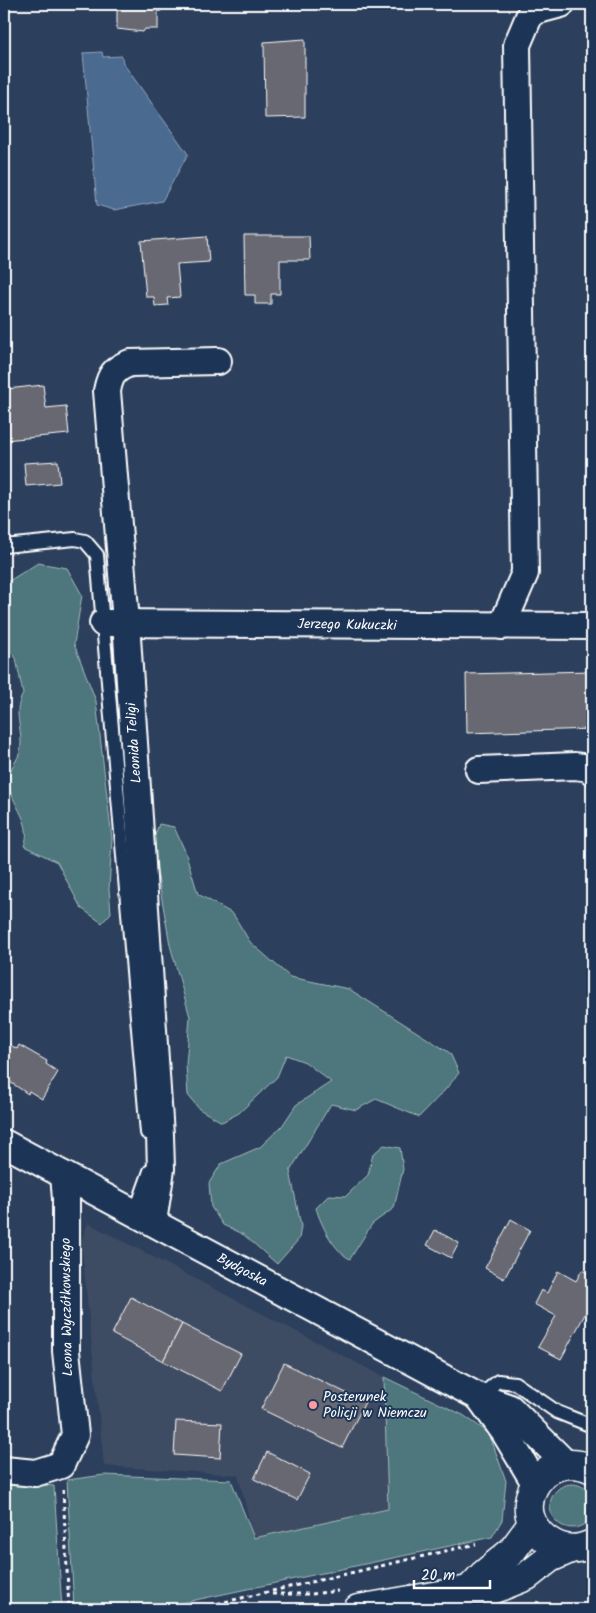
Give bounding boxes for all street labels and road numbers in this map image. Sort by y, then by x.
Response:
street label: Jerzego Kukuczki [297,613,397,637]
street label: Leonida Teligi [120,701,148,784]
street label: Leona Wyczółkowskiego [55,1237,79,1377]
street label: Bydgoska [213,1247,271,1293]

